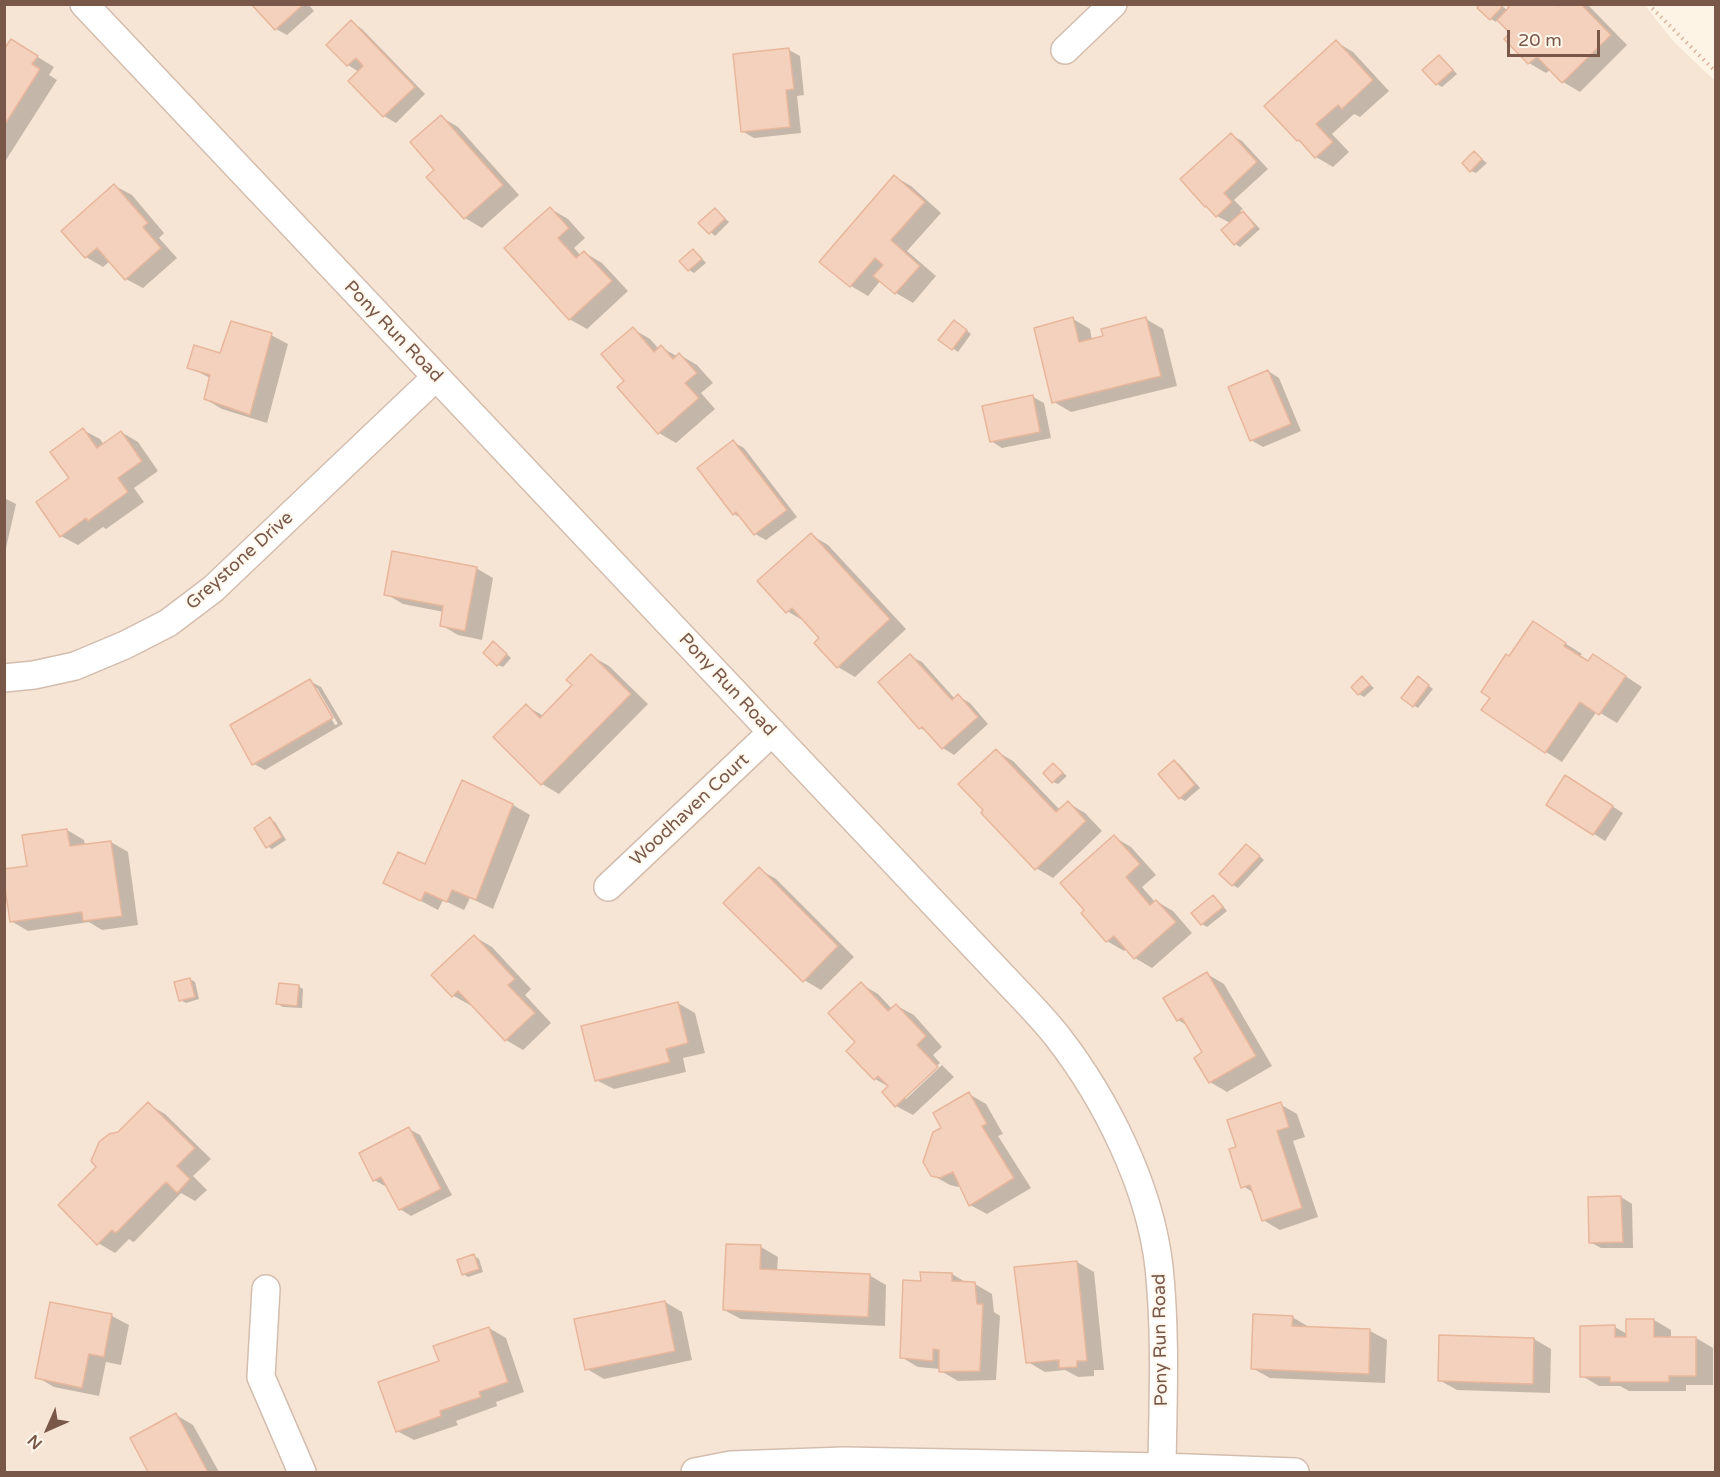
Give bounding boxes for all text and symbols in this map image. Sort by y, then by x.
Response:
scale bar [1510,18,1603,56]
text: 20 m [1518,29,1562,51]
street label: Pony Run Road [339,277,447,387]
street label: Greystone Drive [182,507,298,615]
street label: Pony Run Road [674,629,780,741]
street label: Woodhaven Court [626,749,754,871]
street label: Pony Run Road [1149,1274,1173,1406]
north arrow [18,1399,78,1459]
text: N [24,1430,47,1453]

